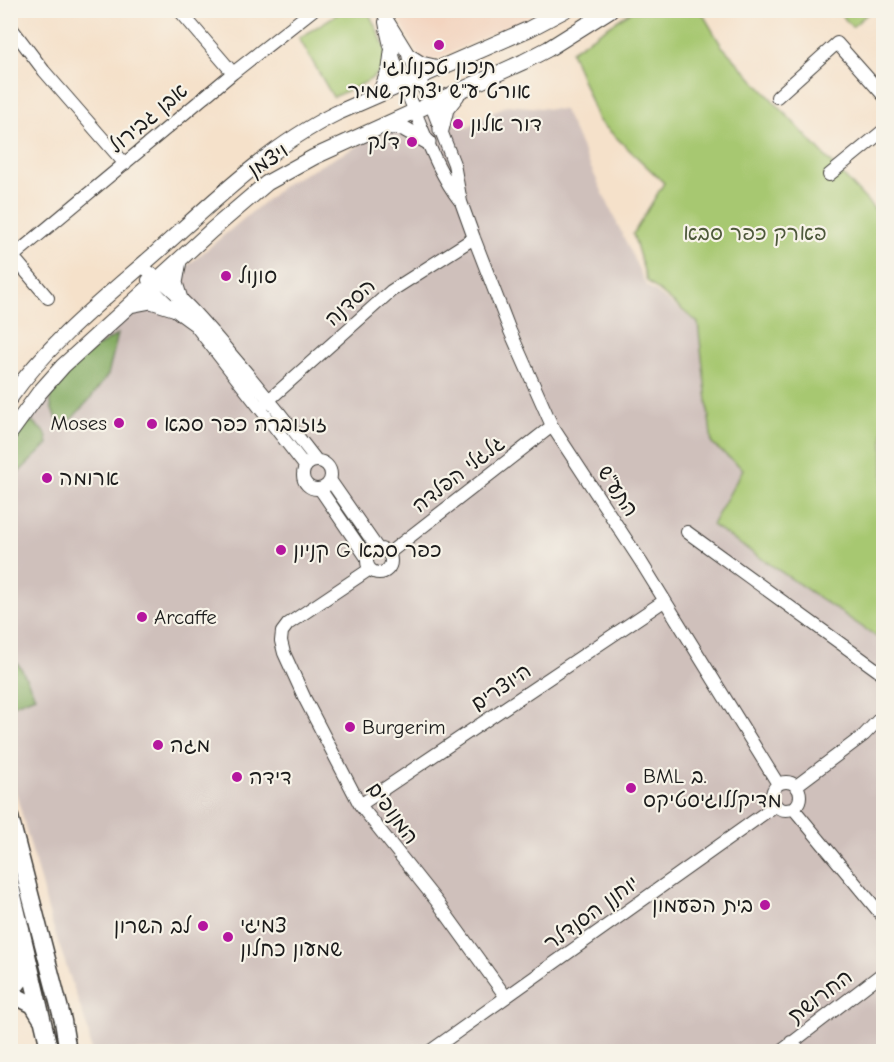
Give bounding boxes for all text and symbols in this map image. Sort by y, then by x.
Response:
marker: תיכון טכנולוגי אורט ע"ש יצחק שמיר [432,38,446,52]
place label: תיכון טכנולוגי אורט ע"ש יצחק שמיר [347,55,531,104]
street label: אבן גבירול [104,78,193,158]
place label: דור אלון [470,112,542,137]
marker: דור אלון [451,117,465,131]
place label: דלק [367,130,400,155]
marker: דלק [405,135,419,149]
street label: ויצמן [243,138,293,183]
park label: פארק כפר סבא [683,221,827,246]
place label: סונול [238,264,277,288]
marker: סונול [219,269,233,283]
street label: הסדנה [320,273,380,331]
place label: Moses [51,411,107,435]
place label: זוזוברה כפר סבא [164,412,327,436]
marker: Moses [112,416,126,430]
marker: זוזוברה כפר סבא [145,417,159,431]
street label: גלגלי הפלדה [407,431,509,517]
street label: התע"ש [593,461,643,521]
place label: ארומה [59,466,119,490]
marker: ארומה [40,471,54,485]
place label: קניון G כפר סבא [293,538,441,563]
marker: קניון G כפר סבא [274,543,288,557]
place label: Arcaffe [154,605,217,629]
marker: Arcaffe [135,610,149,624]
street label: היוצרים [466,658,536,716]
place label: Burgerim [362,715,446,739]
marker: Burgerim [343,720,357,734]
place label: מגה [170,733,210,757]
marker: מגה [151,738,165,752]
place label: BML ב. מדיקללוגיסטיקס [643,764,782,813]
place label: דידה [249,765,292,789]
marker: דידה [230,770,244,784]
street label: המנופים [362,777,424,849]
marker: BML ב. מדיקללוגיסטיקס [624,781,638,795]
street label: יוחנן הסנדלר [539,871,643,956]
place label: בית הפעמון [652,893,753,918]
marker: בית הפעמון [758,898,772,912]
place label: צמיגי שמעון כחלון [240,913,342,962]
place label: לב השרון [114,914,192,939]
marker: לב השרון [196,919,210,933]
marker: צמיגי שמעון כחלון [221,930,235,944]
street label: החרושת [783,964,857,1028]

